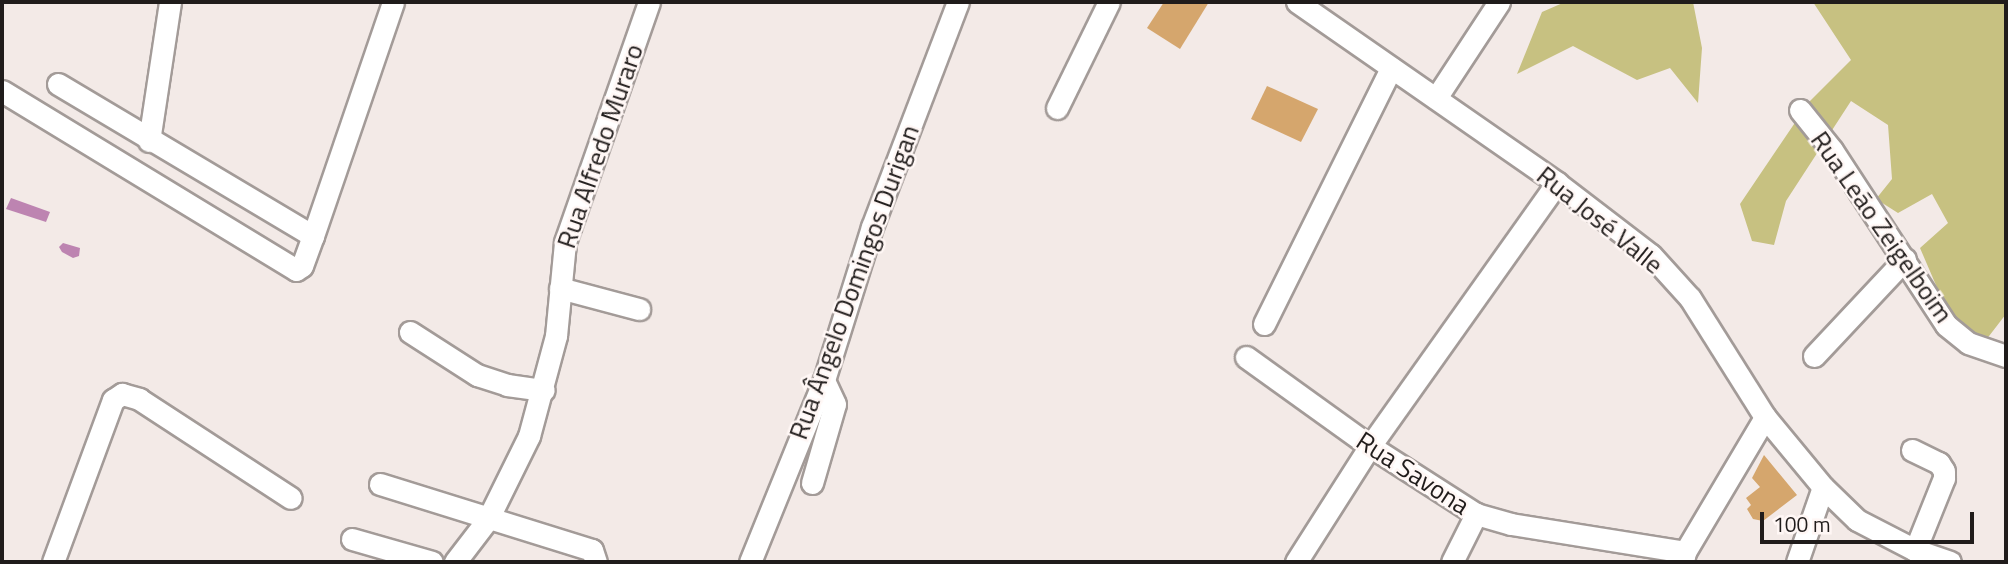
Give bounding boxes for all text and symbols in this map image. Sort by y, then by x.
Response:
street label: Rua Alfredo Muraro [550,40,650,252]
street label: Rua Ângelo Domingos Durigan [783,121,925,443]
street label: Rua Leão Zeigelboim [1804,125,1960,329]
street label: Rua José Valle [1531,160,1669,280]
street label: Rua Savona [1351,425,1475,521]
scale bar [1763,498,1976,542]
text: 100 m [1773,508,1830,540]

